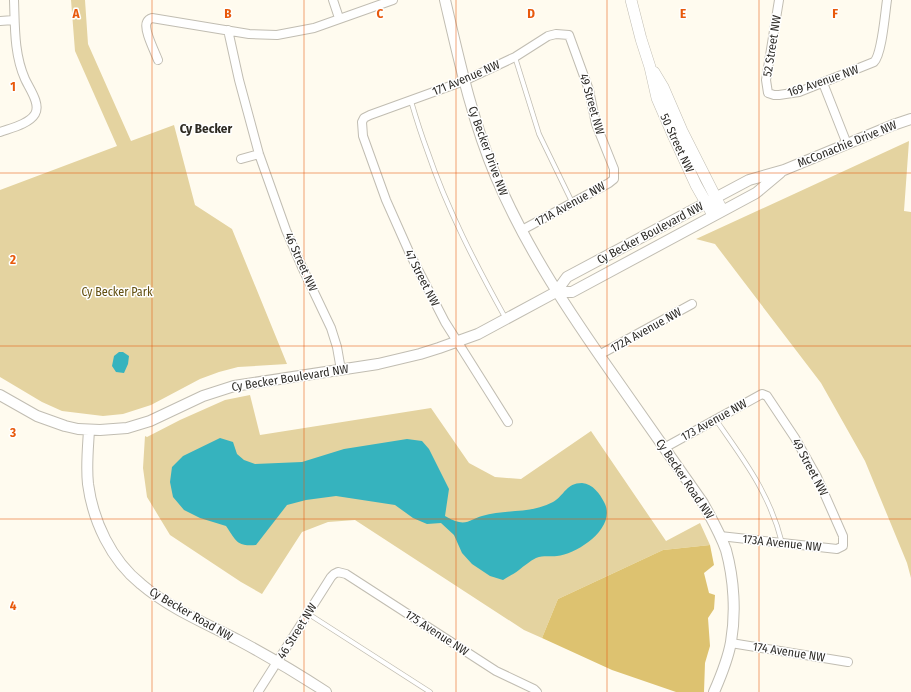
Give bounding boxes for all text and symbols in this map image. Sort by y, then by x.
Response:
text: A [71,6,80,21]
text: B [224,6,232,21]
text: C [377,6,384,21]
text: D [527,6,535,21]
text: E [680,6,686,21]
text: F [832,6,838,21]
street label: 52 Street NW [760,14,784,78]
street label: 171 Avenue NW [430,57,502,99]
street label: 169 Avenue NW [786,62,860,100]
street label: 49 Street NW [577,72,607,136]
text: 1 [10,79,16,94]
street label: Cy Becker Drive NW [465,104,511,198]
street label: 50 Street NW [657,111,697,175]
street label: McConachie Drive NW [795,118,899,170]
district label: Cy Becker [180,121,232,136]
street label: 171A Avenue NW [532,179,608,229]
street label: Cy Becker Boulevard NW [594,199,706,267]
street label: 46 Street NW [282,230,320,294]
street label: 47 Street NW [402,247,442,309]
text: 2 [9,252,16,267]
park label: Cy Becker Park [81,285,153,299]
street label: 172A Avenue NW [608,305,684,355]
street label: Cy Becker Boulevard NW [230,362,350,394]
street label: 173 Avenue NW [679,396,749,444]
text: 3 [9,425,16,440]
street label: Cy Becker Road NW [653,436,717,522]
street label: 49 Street NW [789,436,831,498]
street label: 173A Avenue NW [742,532,822,554]
street label: Cy Becker Road NW [147,585,235,643]
text: 4 [10,598,17,613]
street label: 46 Street NW [274,600,320,662]
street label: 175 Avenue NW [403,607,471,659]
street label: 174 Avenue NW [752,639,826,665]

